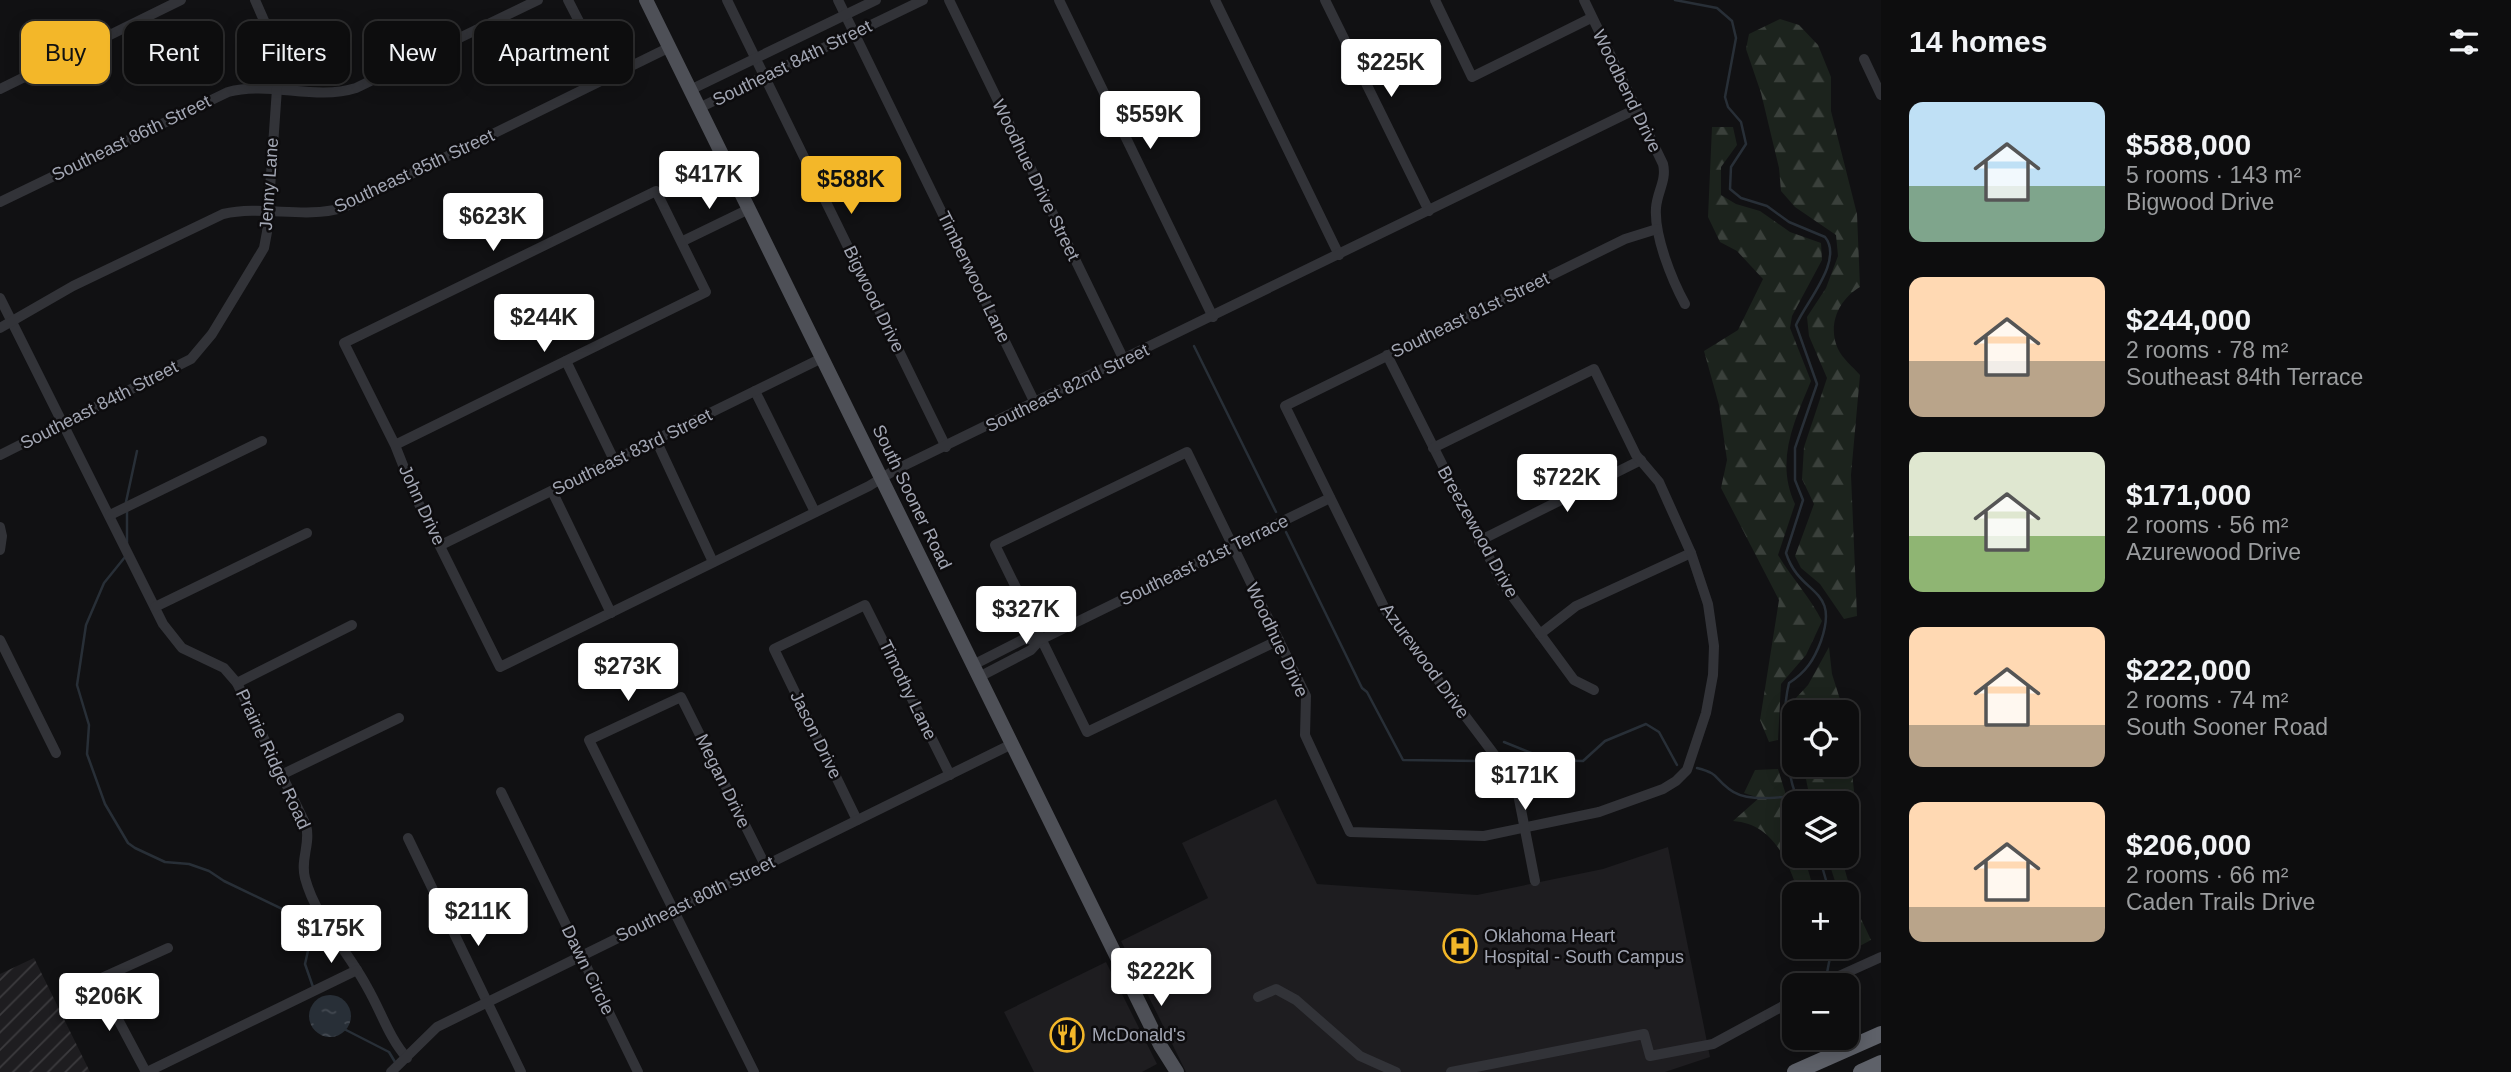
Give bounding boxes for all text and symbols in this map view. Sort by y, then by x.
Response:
street label: Southeast 84th Street [709,16,875,110]
chip: Buy [21,21,110,84]
chip: Rent [124,21,223,84]
chip: Filters [237,21,350,84]
chip: New [364,21,460,84]
chip: Apartment [474,21,633,84]
icon: filters [2445,23,2483,61]
text: 14 homes [1909,25,2047,58]
street label: Woodbend Drive [1589,27,1665,155]
pin: $225K [1342,40,1440,99]
text: $225K [1357,49,1425,75]
street label: Southeast 86th Street [48,91,214,185]
pin: $559K [1101,92,1199,151]
street label: Woodhue Drive Street [988,96,1084,264]
text: $559K [1116,101,1184,127]
street label: Southeast 85th Street [331,125,497,217]
text: $588,000 [2126,128,2251,161]
icon: home [1965,130,2049,214]
street label: Jenny Lane [256,137,282,231]
pin: $417K [660,152,758,211]
pin: $588K [802,156,900,216]
text: $417K [675,161,743,187]
text: 5 rooms · 143 m² [2126,162,2301,188]
text: $588K [817,166,885,192]
text: Bigwood Drive [2126,189,2274,215]
pin: $623K [444,194,542,253]
text: $623K [459,203,527,229]
street label: Timberwood Lane [934,208,1014,346]
street label: Bigwood Drive [840,242,908,356]
street label: Southeast 81st Street [1388,268,1552,362]
pin: $244K [495,294,593,354]
text: $244,000 [2126,303,2251,336]
text: $244K [510,304,578,330]
icon: home [1965,305,2049,389]
text: 2 rooms · 78 m² [2126,337,2288,363]
street label: Southeast 82nd Street [982,340,1152,436]
street label: Southeast 84th Street [17,357,181,453]
text: Southeast 84th Terrace [2126,364,2363,390]
street label: Southeast 83rd Street [549,405,715,499]
street label: South Sooner Road [868,422,956,572]
pin: $722K [1518,454,1616,514]
street label: John Drive [395,462,449,548]
street label: Breezewood Drive [1434,463,1522,601]
text: $722K [1533,464,1601,490]
text: $171,000 [2126,478,2251,511]
icon: home [1965,480,2049,564]
street label: Southeast 81st Terrace [1117,511,1291,609]
text: 2 rooms · 56 m² [2126,512,2288,538]
text: Azurewood Drive [2126,539,2301,565]
street label: Woodhue Drive [1242,580,1312,700]
pin: $327K [977,586,1075,646]
text: $327K [992,596,1060,622]
street label: Azurewood Drive [1377,600,1473,722]
street label: Timothy Lane [875,637,941,743]
pin: $273K [579,644,677,703]
text: $273K [594,653,662,679]
text: $222,000 [2126,653,2251,686]
icon: home [1965,655,2049,739]
street label: Prairie Ridge Road [232,686,314,832]
text: 2 rooms · 74 m² [2126,687,2288,713]
street label: Jason Drive [786,688,846,782]
map controls [1782,700,1859,1050]
button: locate [1782,700,1859,777]
text: South Sooner Road [2126,714,2328,740]
street label: Megan Drive [692,731,754,831]
pin: $171K [1476,752,1574,812]
text: $171K [1491,762,1559,788]
button: layers [1782,791,1859,868]
text: $206,000 [2126,828,2251,861]
icon: home [1965,830,2049,914]
street label: Southeast 80th Street [612,852,778,946]
text: 2 rooms · 66 m² [2126,862,2288,888]
button: + [1782,882,1859,959]
pin: $211K [429,888,527,948]
text: Caden Trails Drive [2126,889,2315,915]
text: $211K [445,898,511,924]
pin: $175K [282,906,380,965]
text: $175K [297,915,365,941]
street label: Dawn Circle [558,922,618,1018]
place label: Oklahoma Heart Hospital - South Campus [1484,926,1684,967]
hospital icon: Oklahoma Heart Hospital - South Campus [1441,927,1479,965]
pin: $222K [1112,948,1210,1008]
text: $222K [1127,958,1195,984]
button: − [1782,973,1859,1050]
pin: $206K [60,974,158,1033]
text: $206K [75,983,143,1009]
restaurant icon: McDonald's [1048,1016,1086,1054]
place label: McDonald's [1092,1025,1185,1045]

